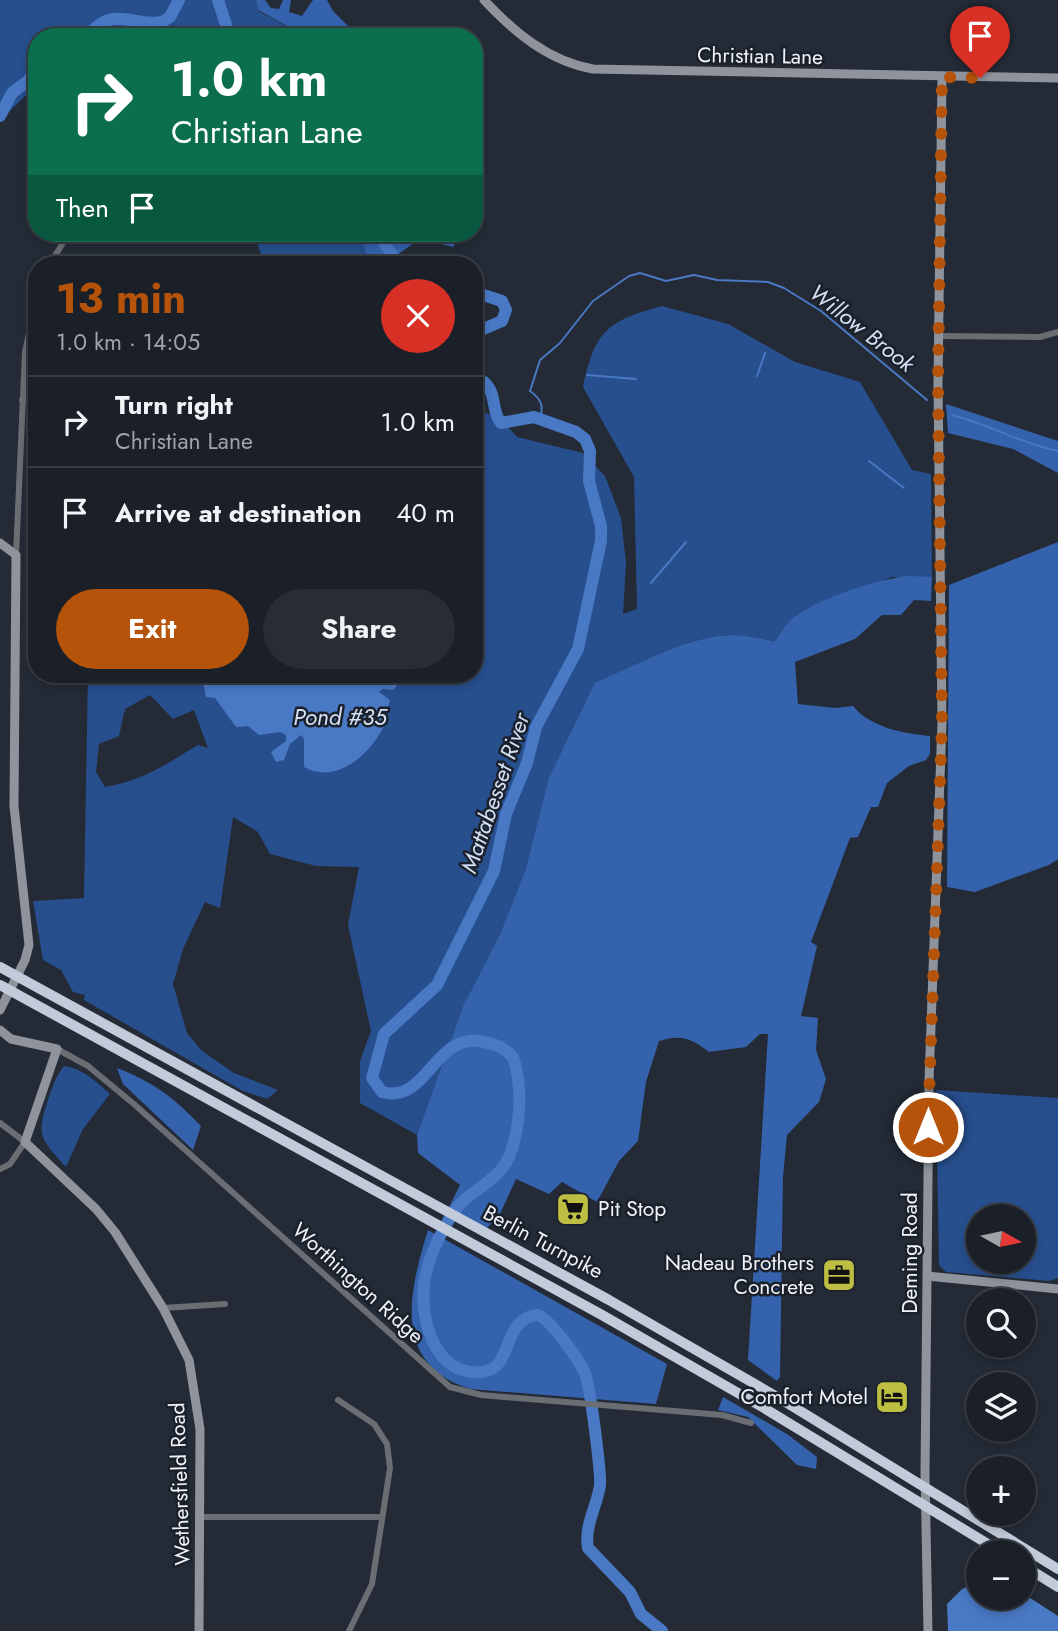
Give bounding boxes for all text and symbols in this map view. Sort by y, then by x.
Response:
pin [950,6,1010,78]
icon: arrive [961,17,999,55]
street label: Christian Lane [697,40,823,72]
text: 1.0 km [171,44,327,114]
icon: right [56,56,147,147]
text: Christian Lane [171,109,363,155]
text: Then [56,189,109,227]
icon: arrive [123,189,161,227]
text: 13 min [56,268,186,329]
water label: Willow Brook [802,276,923,381]
button: close [381,279,455,353]
text: 1.0 km · 14:05 [56,325,200,359]
text: Turn right [115,386,233,424]
icon: right [56,403,94,441]
text: 1.0 km [380,403,455,441]
text: Christian Lane [115,424,253,458]
icon: arrive [56,494,94,532]
text: Arrive at destination [115,494,362,532]
text: 40 m [396,494,455,532]
button: Exit [56,589,249,669]
button: Share [263,589,455,669]
water label: Pond #35 [293,700,388,734]
water label: Mattabesset River [452,707,539,878]
position arrow [891,1090,965,1164]
supermarket icon: Pit Stop [554,1190,592,1228]
street label: Deming Road [895,1192,925,1314]
place label: Pit Stop [598,1194,666,1224]
street label: Berlin Turnpike [478,1198,608,1286]
north arrow [966,1204,1036,1274]
map controls [966,1204,1036,1610]
street label: Worthington Ridge [285,1216,431,1351]
place label: Nadeau Brothers Concrete [665,1248,814,1302]
office icon: Nadeau Brothers Concrete [820,1256,858,1294]
button: search [966,1288,1036,1358]
button: layers [966,1372,1036,1442]
hotel icon: Comfort Motel [873,1378,911,1416]
place label: Comfort Motel [741,1382,868,1412]
street label: Wethersfield Road [162,1402,198,1566]
button: + [966,1456,1036,1526]
button: − [966,1540,1036,1610]

